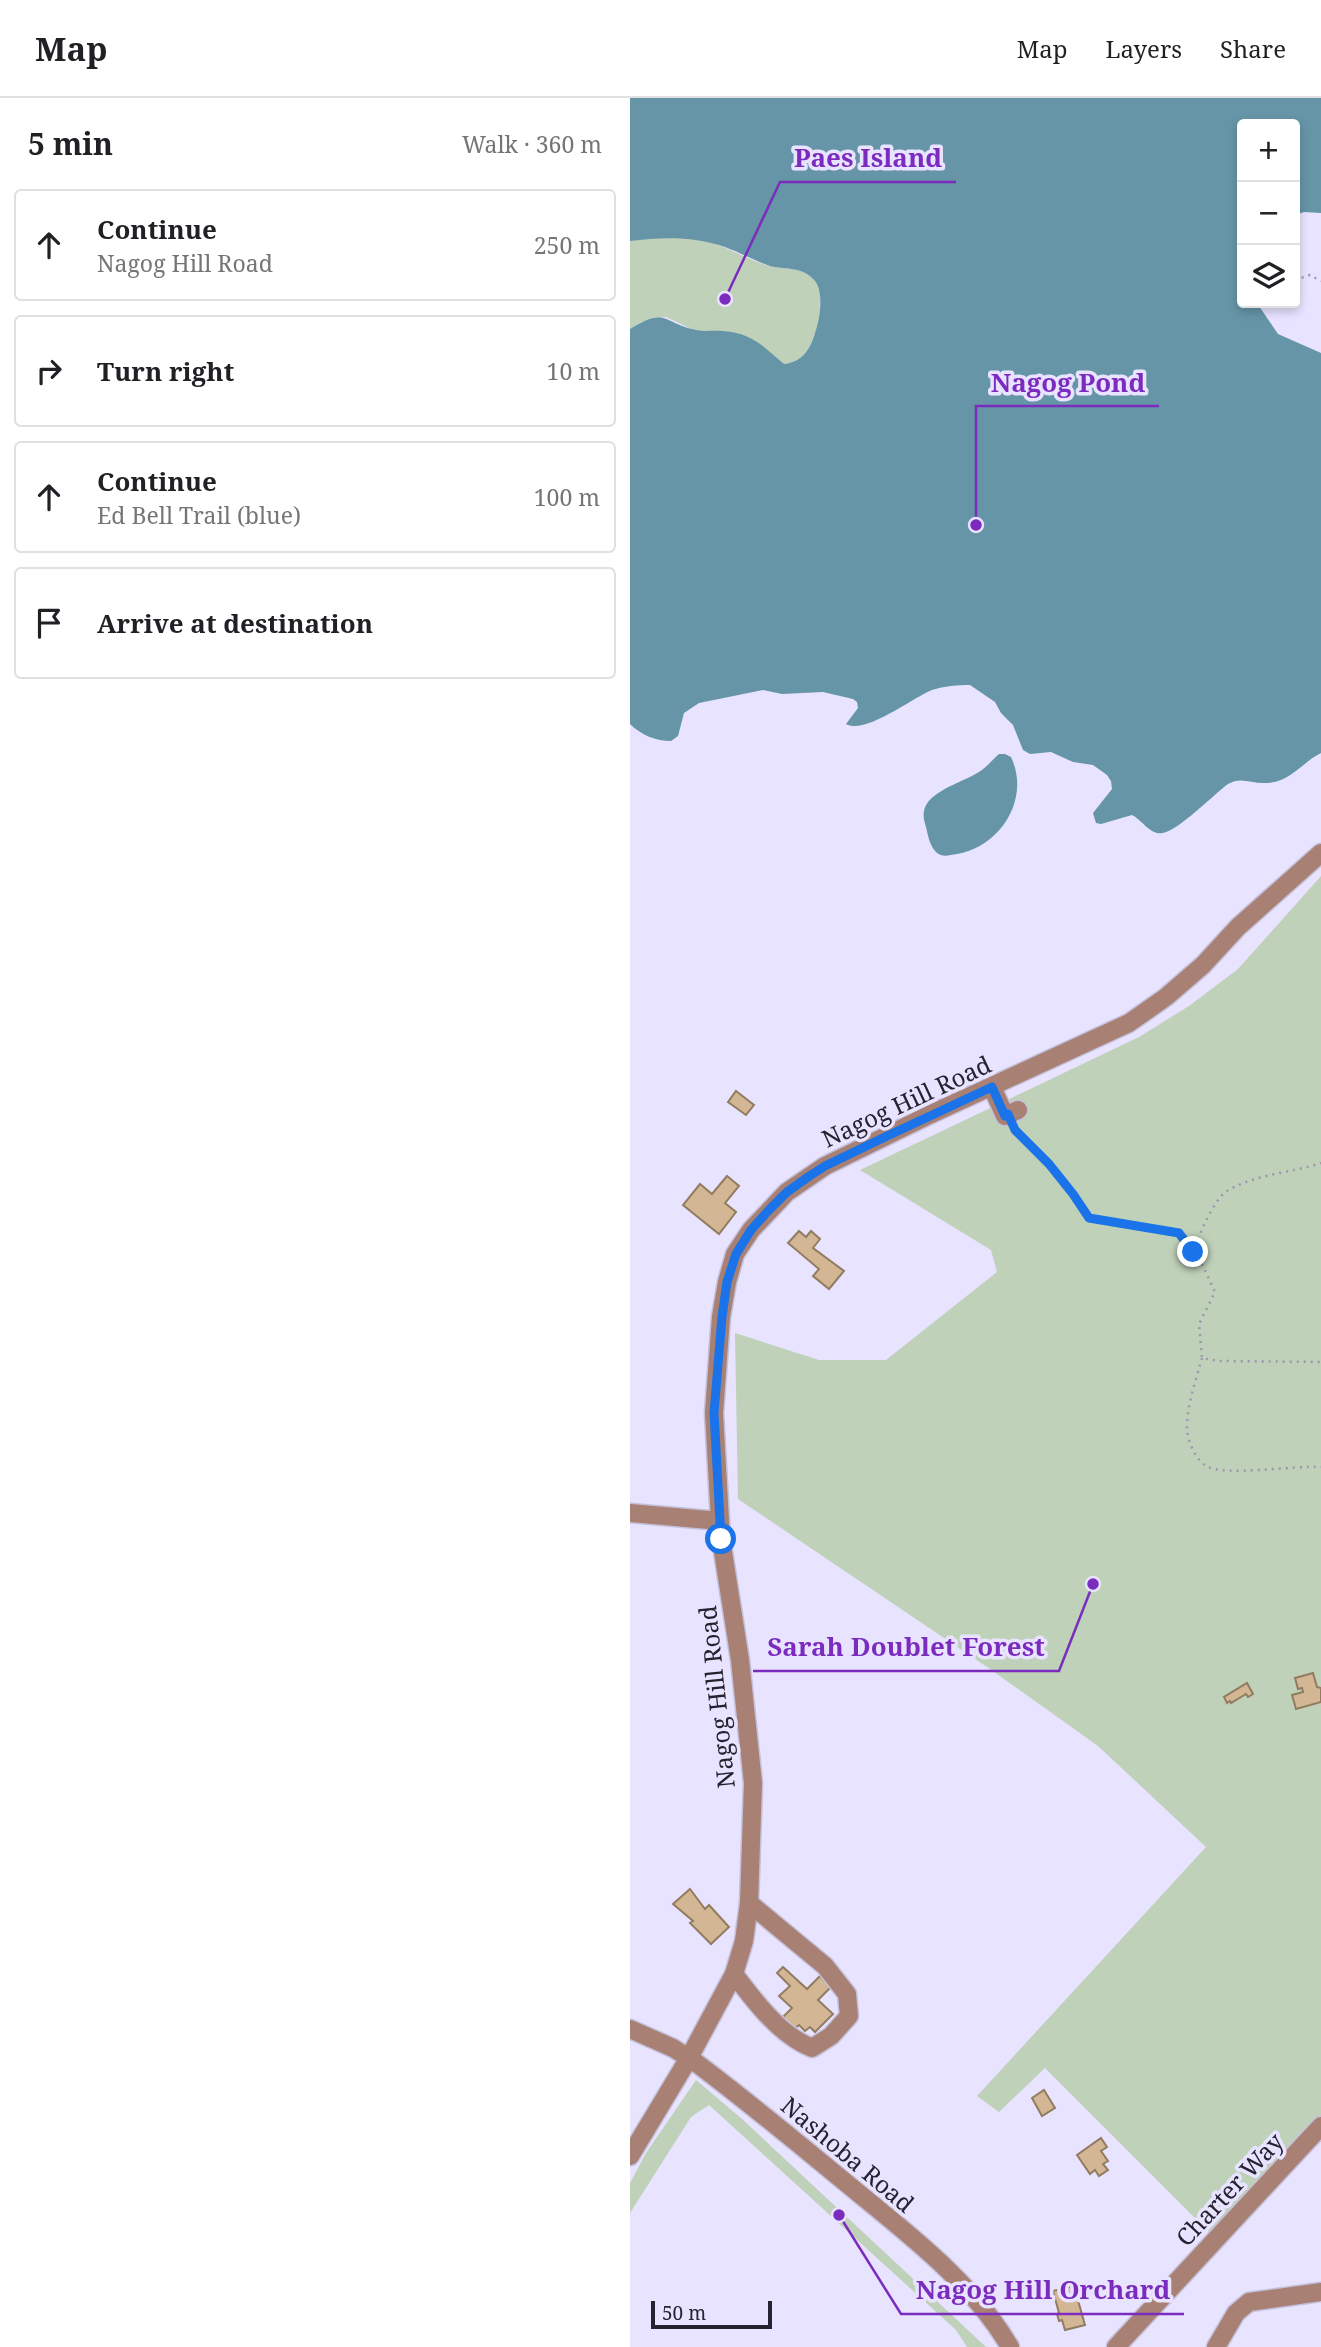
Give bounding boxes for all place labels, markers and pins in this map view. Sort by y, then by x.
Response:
callout: Paes Island [780,135,956,182]
callout: Nagog Pond [976,359,1159,406]
callout: Sarah Doublet Forest [753,1624,1059,1671]
callout: Nagog Hill Orchard [901,2267,1184,2314]

